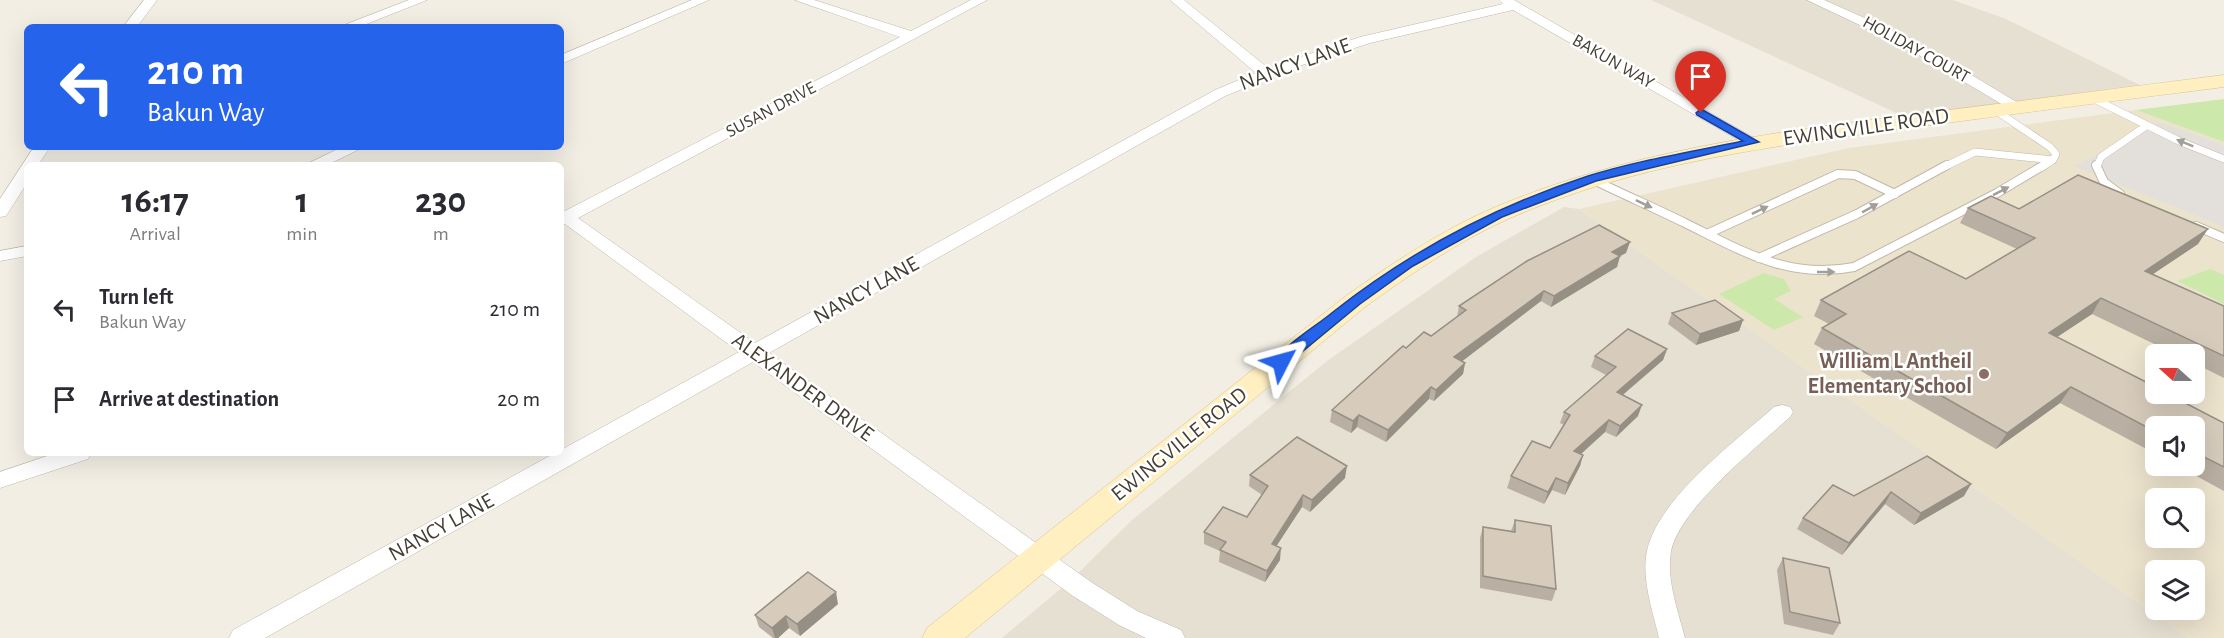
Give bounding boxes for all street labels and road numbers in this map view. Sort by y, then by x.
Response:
street label: HOLIDAY COURT [1859,13,1973,87]
street label: BAKUN WAY [1569,31,1657,93]
street label: NANCY LANE [1236,34,1354,94]
street label: SUSAN DRIVE [723,79,819,141]
street label: EWINGVILLE ROAD [1782,104,1950,150]
street label: NANCY LANE [810,252,923,328]
street label: ALEXANDER DRIVE [728,328,878,446]
street label: EWINGVILLE ROAD [1107,383,1251,505]
street label: NANCY LANE [385,489,498,565]

